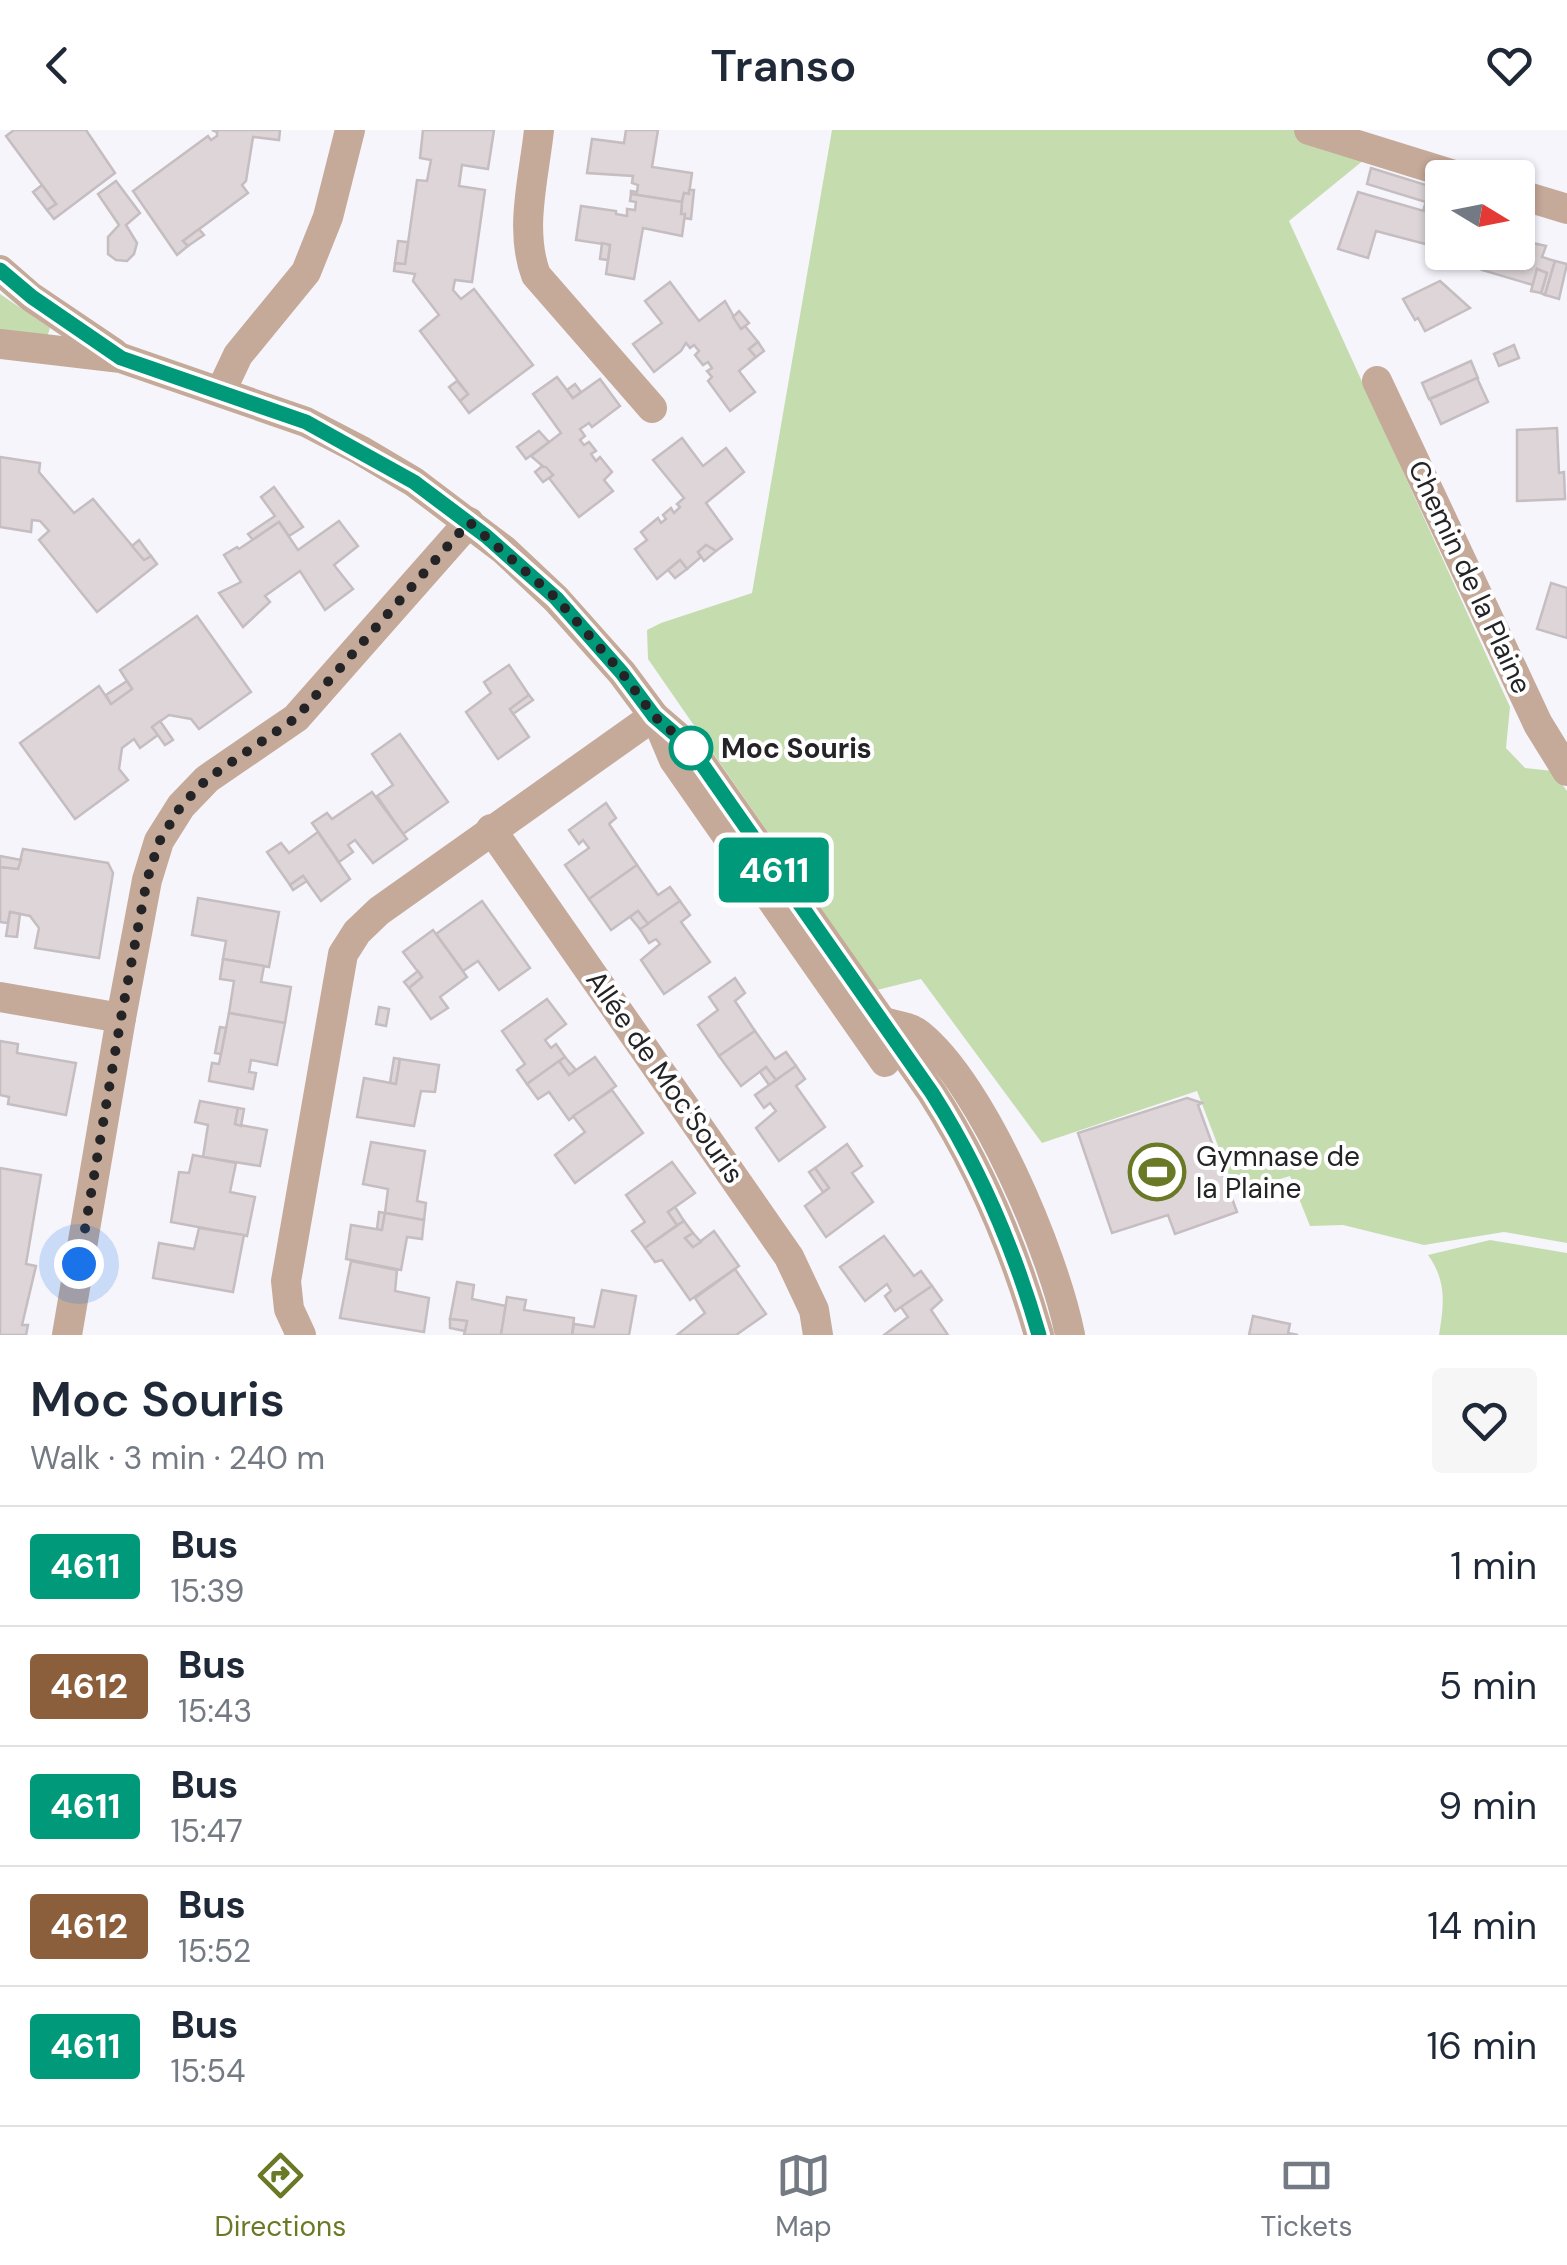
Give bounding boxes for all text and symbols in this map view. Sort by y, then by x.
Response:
text: Transo [711,36,856,95]
icon: back [30,38,85,93]
icon: heart [1482,38,1537,93]
north arrow [1425,160,1535,270]
map controls [1425,160,1535,270]
street label: Chemin de la Plaine [1400,454,1540,700]
marker: Moc Souris [670,727,712,769]
place label: Moc Souris [721,730,872,767]
line badge: 4611 [704,838,844,902]
text: 4611 [739,847,809,893]
street label: Allée de Moc'Souris [578,963,752,1191]
place label: Gymnase de la Plaine [1196,1138,1360,1207]
sports icon: Gymnase de la Plaine [1127,1142,1187,1202]
your location [54,1239,104,1289]
text: Moc Souris [30,1368,285,1431]
button: heart [1432,1368,1537,1473]
text: Walk · 3 min · 240 m [30,1437,325,1479]
text: Bus [170,1520,238,1570]
text: 1 min [1450,1541,1537,1591]
text: 4611 [50,1543,120,1589]
text: 15:39 [170,1570,244,1612]
text: Bus [178,1640,246,1690]
text: 5 min [1439,1661,1537,1711]
text: 4612 [50,1663,128,1709]
text: 15:43 [178,1690,252,1732]
text: Bus [170,1760,238,1810]
text: 9 min [1438,1781,1537,1831]
text: 4611 [50,1783,120,1829]
text: 15:47 [170,1810,243,1852]
text: Bus [178,1880,246,1930]
text: 14 min [1427,1901,1537,1951]
text: 4612 [50,1903,128,1949]
text: 15:52 [178,1930,251,1972]
text: Bus [170,2000,238,2050]
text: 16 min [1426,2021,1537,2071]
text: 4611 [50,2023,120,2069]
text: 15:54 [170,2050,245,2092]
tab: Directions [214,2148,346,2245]
tab: Map [775,2148,832,2245]
tab: Tickets [1260,2148,1352,2245]

